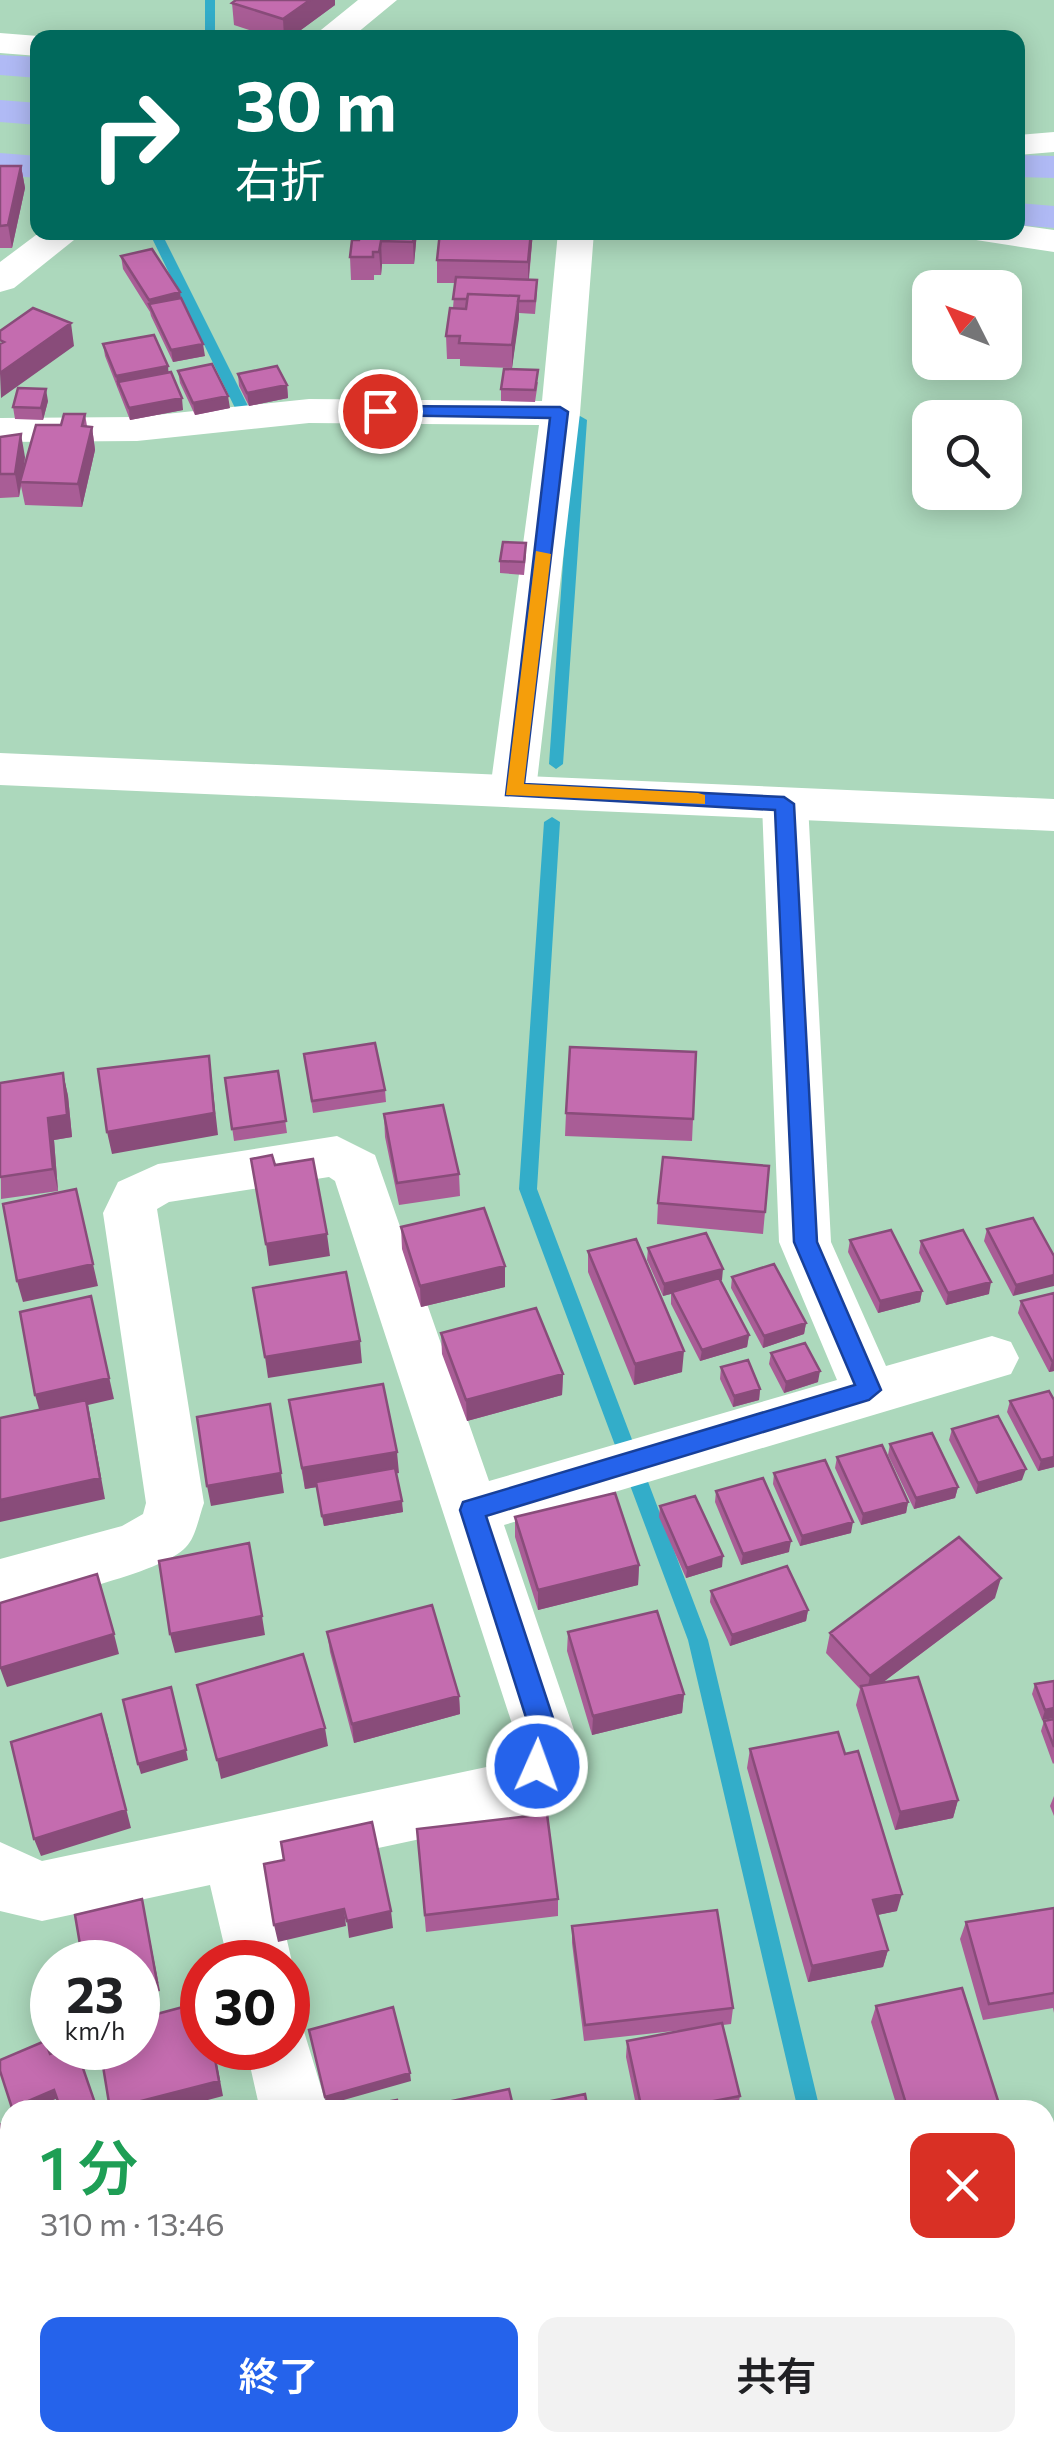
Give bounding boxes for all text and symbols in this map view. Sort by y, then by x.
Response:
text: 30 m [235,60,397,145]
icon: right [70,70,200,200]
text: 右折 [235,151,325,206]
north arrow [912,270,1022,380]
map controls [912,270,1022,510]
pin [338,369,423,454]
icon: arrive [353,384,408,439]
button: search [912,400,1022,510]
position arrow [485,1714,589,1818]
speed limit sign: 30 [180,1940,310,2070]
text: 23 [66,1962,124,2023]
text: km/h [65,2015,125,2045]
text: 1 分 [40,2129,138,2202]
button: close [910,2133,1015,2238]
text: 310 m · 13:46 [40,2203,225,2243]
button: 終了 [40,2317,518,2432]
button: 共有 [538,2317,1015,2432]

